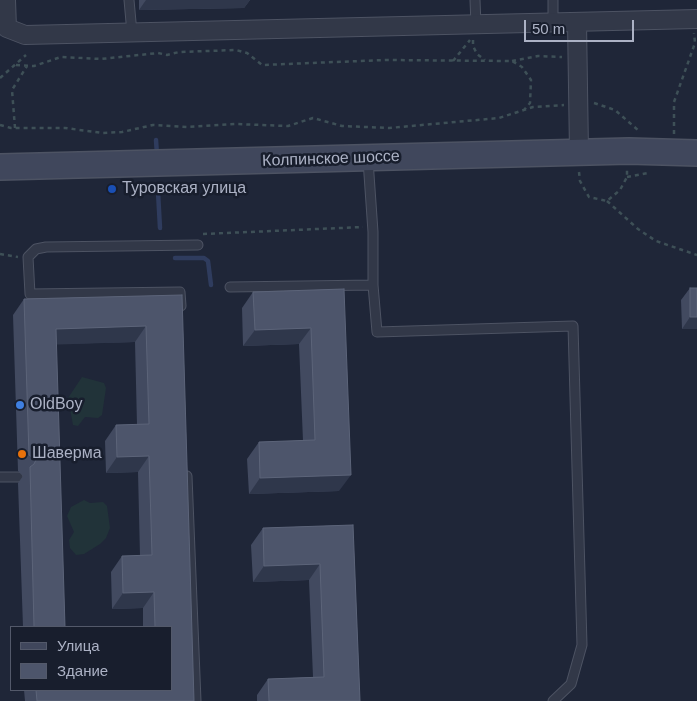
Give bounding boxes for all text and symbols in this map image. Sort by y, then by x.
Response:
scale bar [527,10,637,42]
text: 50 m [532,20,565,37]
street label: Колпинское шоссе [262,147,400,171]
place label: Туровская улица [122,179,246,199]
marker: Туровская улица [106,183,118,195]
place label: OldBoy [30,395,82,415]
marker: OldBoy [14,399,26,411]
place label: Шаверма [32,444,102,464]
marker: Шаверма [16,448,28,460]
legend [10,626,172,691]
text: Улица [57,637,100,654]
text: Здание [57,662,108,679]

